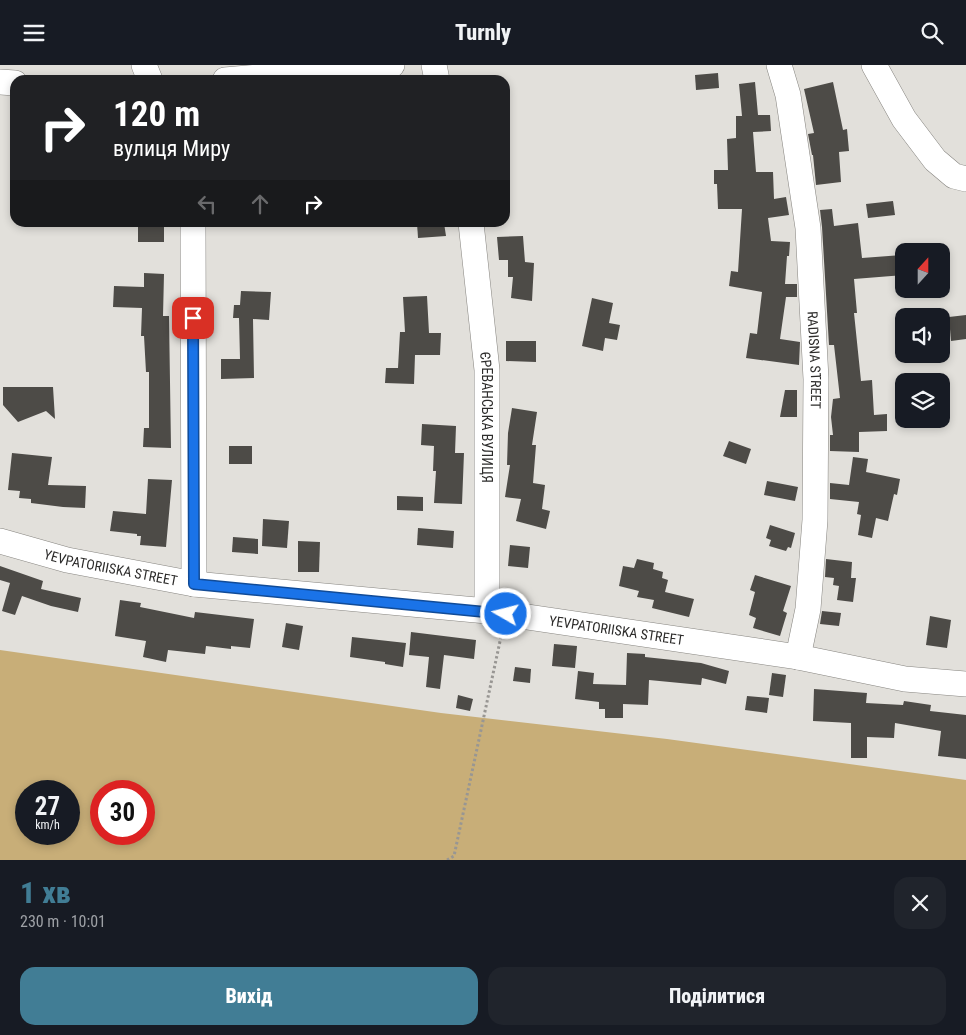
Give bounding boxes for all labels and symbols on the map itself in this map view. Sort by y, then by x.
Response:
north arrow [895,243,950,297]
pin [172,297,214,339]
street label: RADISNA STREET [804,311,824,409]
street label: ЄРЕВАНСЬКА ВУЛИЦЯ [477,351,495,483]
street label: YEVPATORIISKA STREET [42,546,179,589]
position arrow [479,587,531,639]
street label: YEVPATORIISKA STREET [548,612,685,648]
speed limit sign: 30 [90,780,155,845]

